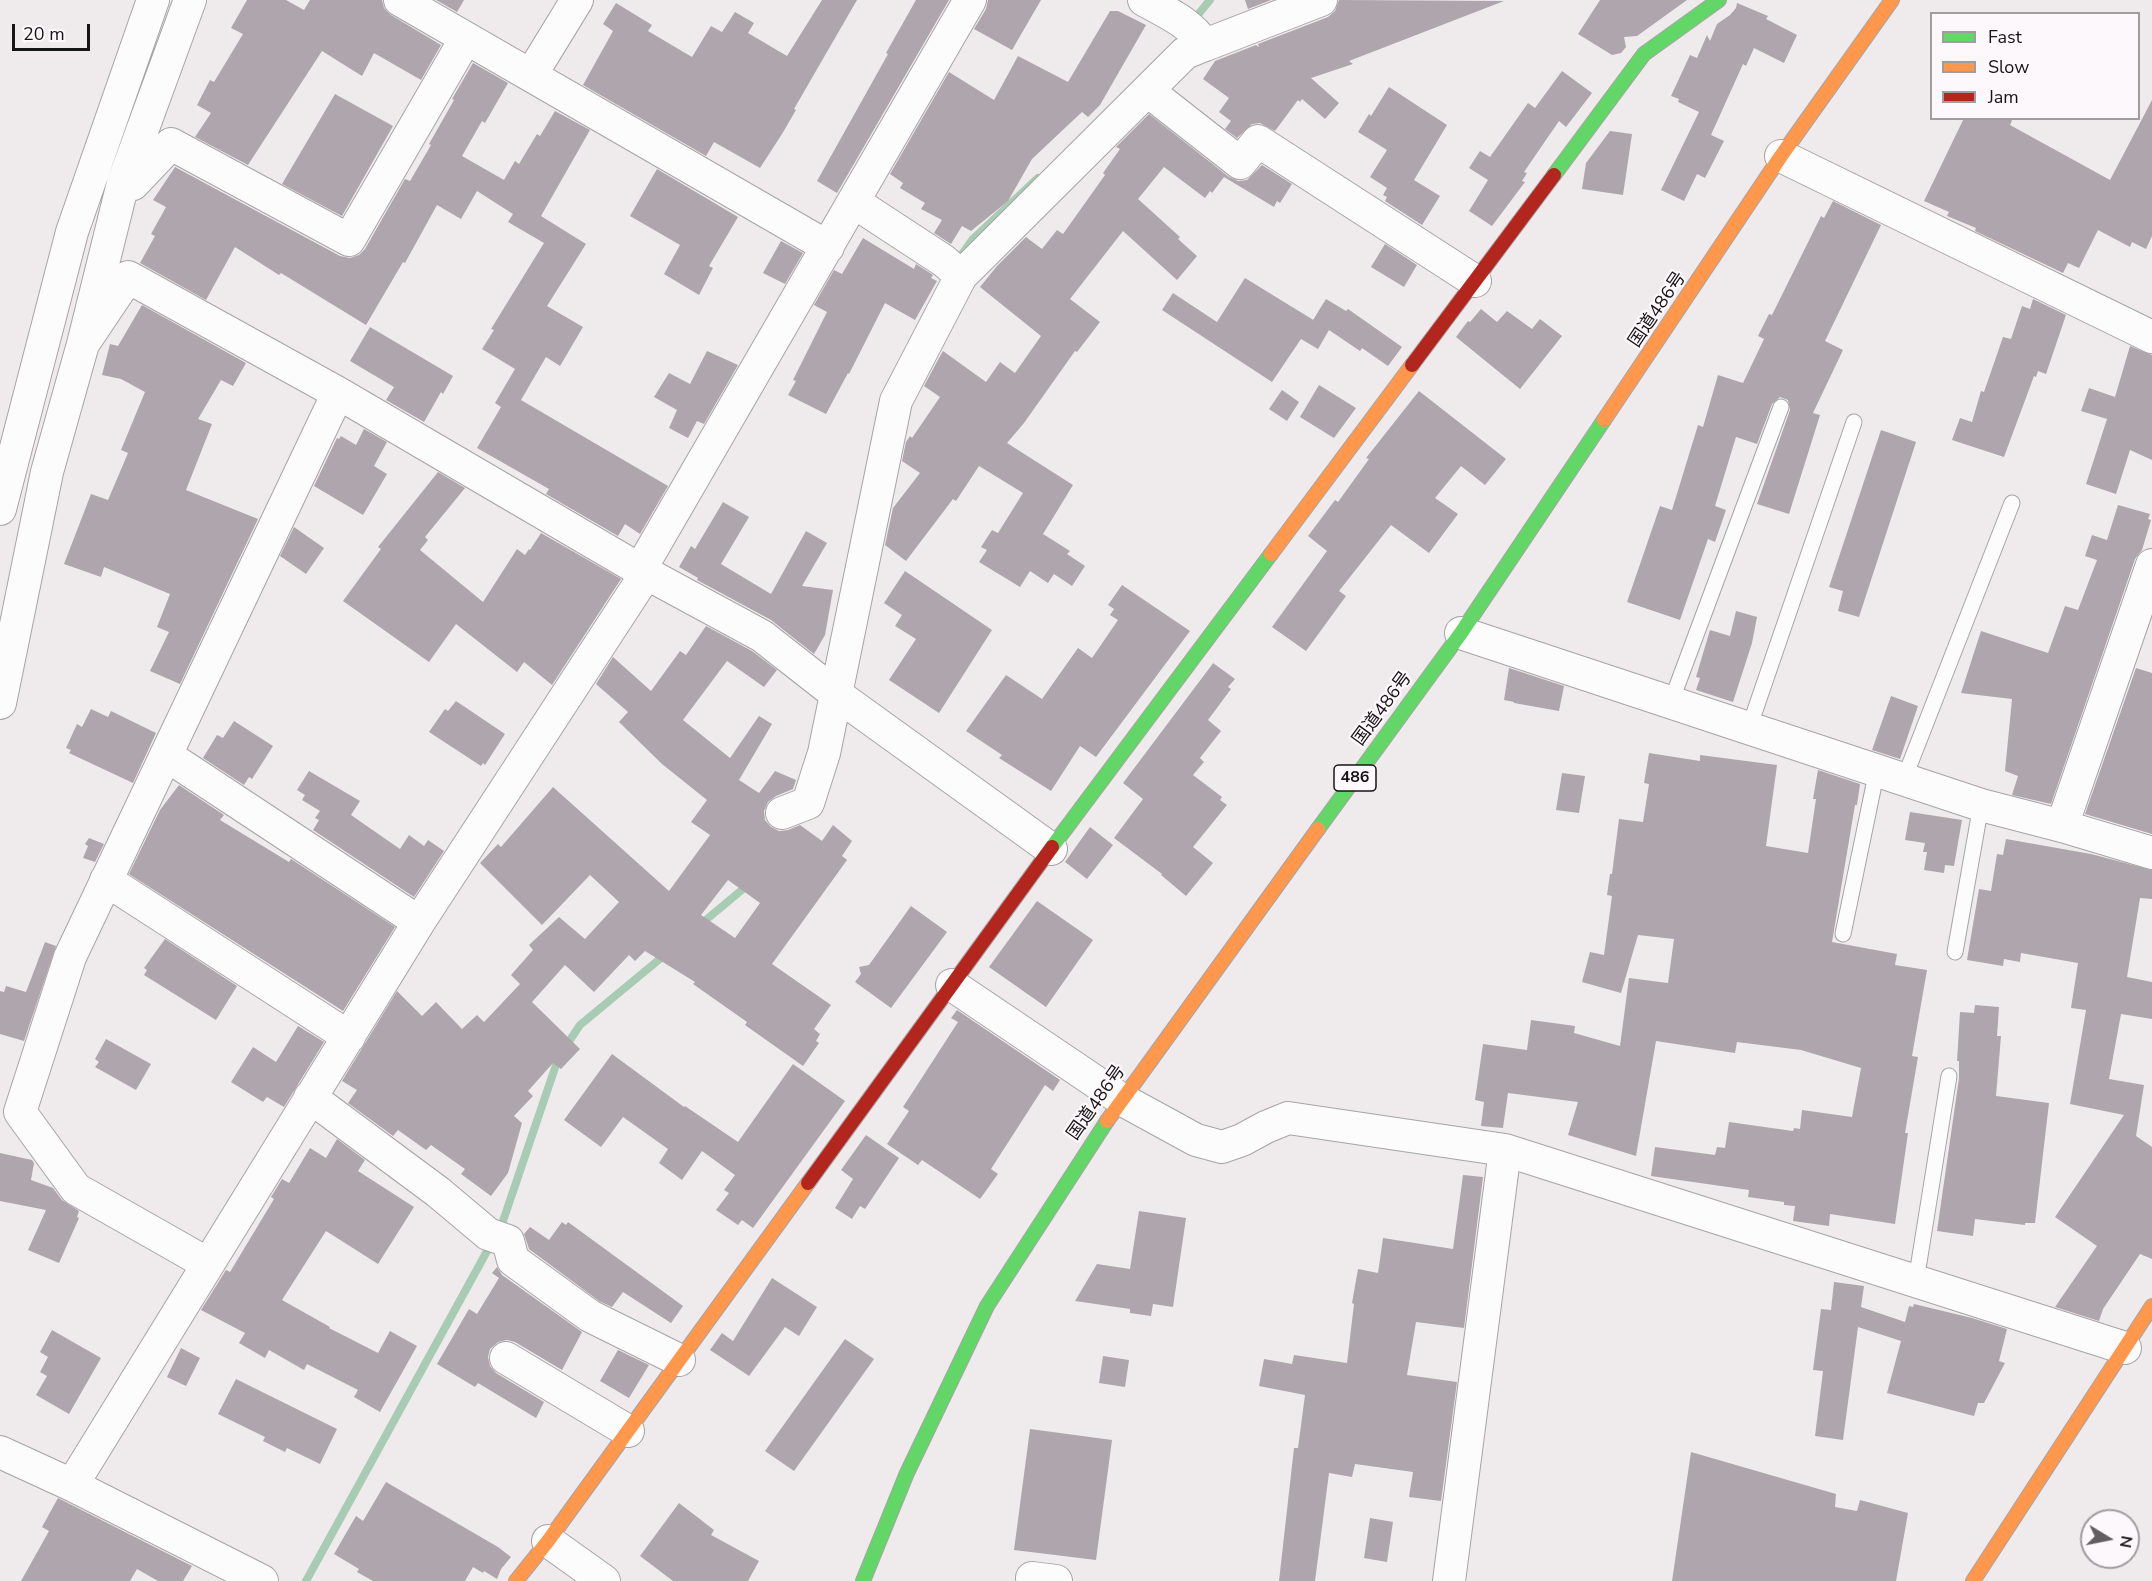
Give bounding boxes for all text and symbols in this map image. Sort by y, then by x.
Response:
scale bar [15,12,93,50]
legend [1930,12,2140,120]
text: 20 m [23,22,65,46]
text: Fast [1988,25,2022,49]
text: Slow [1988,55,2029,79]
text: Jam [1988,85,2019,109]
street label: 国道486号 [1625,268,1691,352]
street label: 国道486号 [1349,668,1417,750]
road number: 486 [1334,765,1376,791]
street label: 国道486号 [1063,1061,1131,1145]
north arrow [2080,1509,2140,1569]
text: N [2114,1534,2138,1550]

